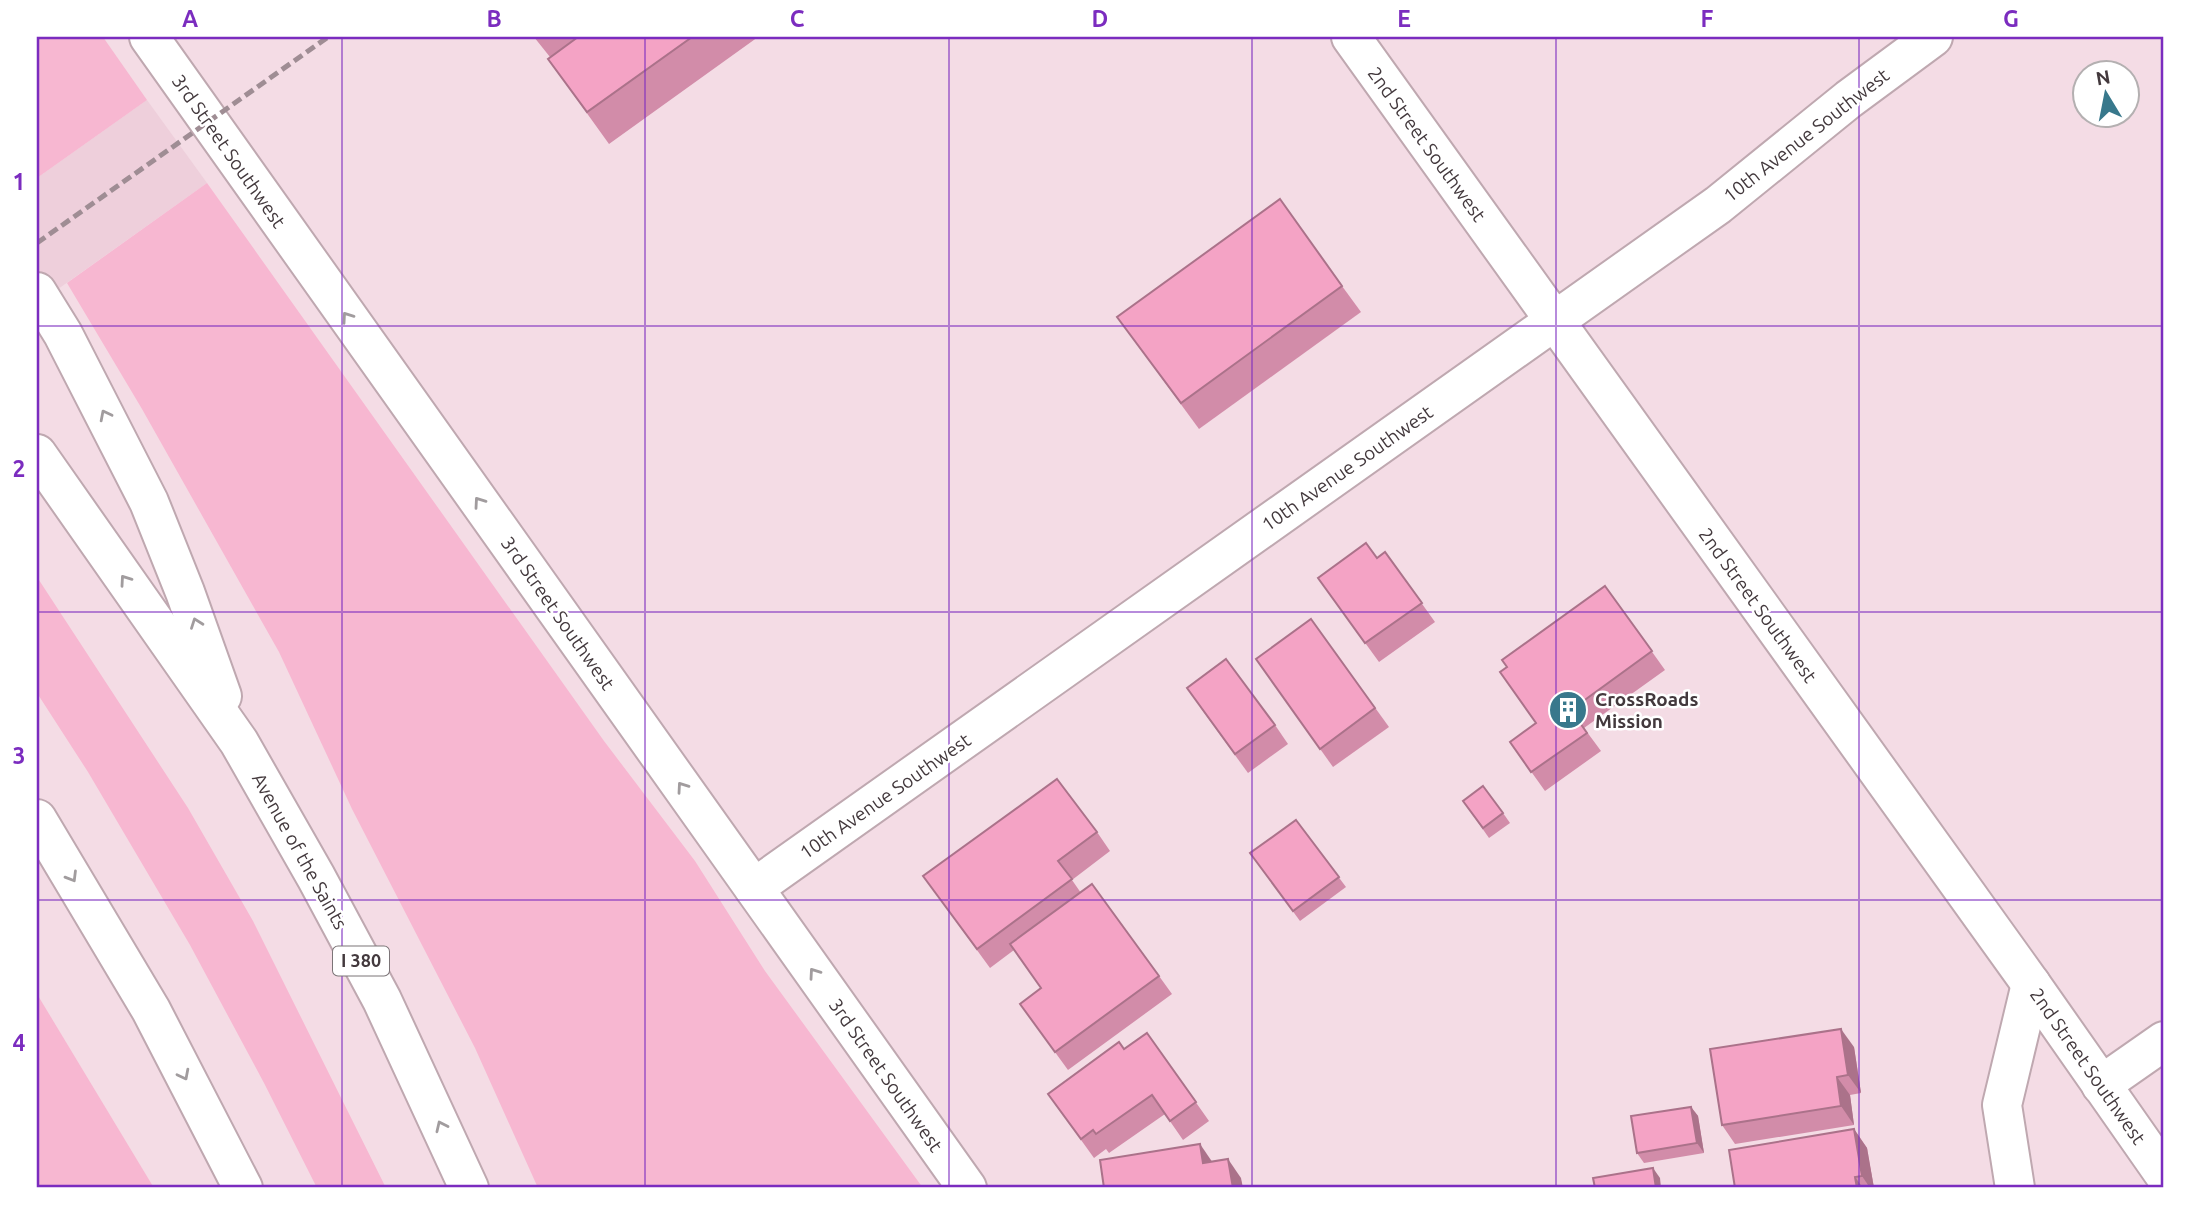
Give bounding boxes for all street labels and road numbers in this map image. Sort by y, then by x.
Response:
street label: 2nd Street Southwest [1364,62,1491,226]
street label: 10th Avenue Southwest [1719,63,1893,206]
street label: 3rd Street Southwest [168,70,290,232]
street label: 10th Avenue Southwest [1257,400,1437,535]
street label: 2nd Street Southwest [1695,523,1822,687]
street label: 3rd Street Southwest [497,532,619,694]
street label: 10th Avenue Southwest [795,728,975,863]
street label: Avenue of the Saints [248,769,352,933]
road number: I 380 [333,946,389,976]
street label: 2nd Street Southwest [2026,984,2151,1149]
street label: 3rd Street Southwest [825,994,947,1156]

